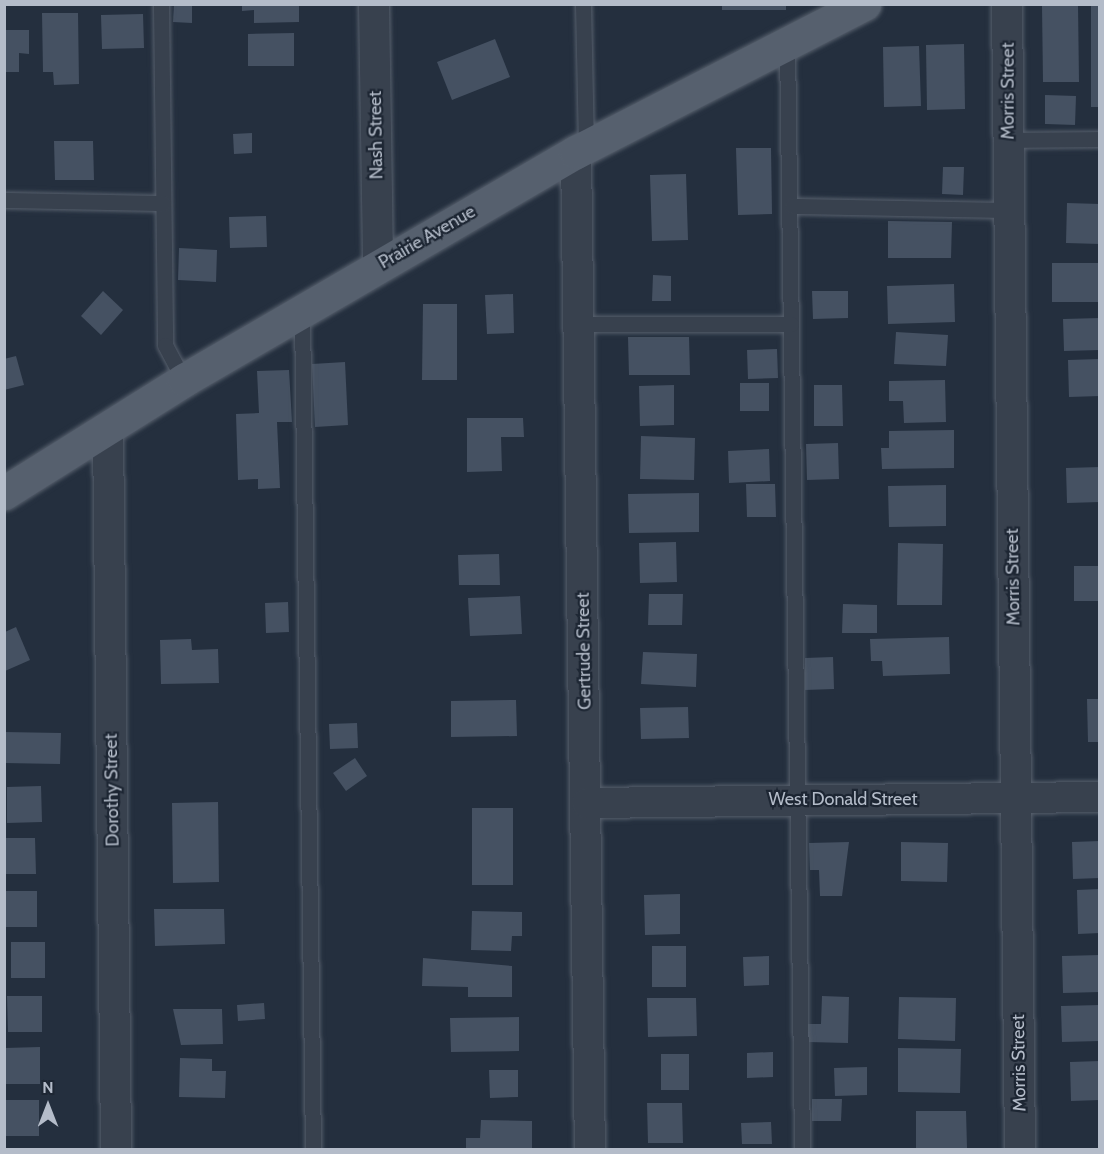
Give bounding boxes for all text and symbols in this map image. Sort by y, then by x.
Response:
street label: Morris Street [997,42,1019,140]
street label: Nash Street [364,90,388,180]
street label: Prairie Avenue [375,201,479,273]
street label: Morris Street [1001,528,1025,626]
street label: Gertrude Street [572,592,596,710]
street label: Dorothy Street [100,733,124,847]
street label: West Donald Street [768,788,918,810]
street label: Morris Street [1007,1014,1031,1112]
north arrow [18,1076,78,1136]
text: N [42,1078,54,1097]

